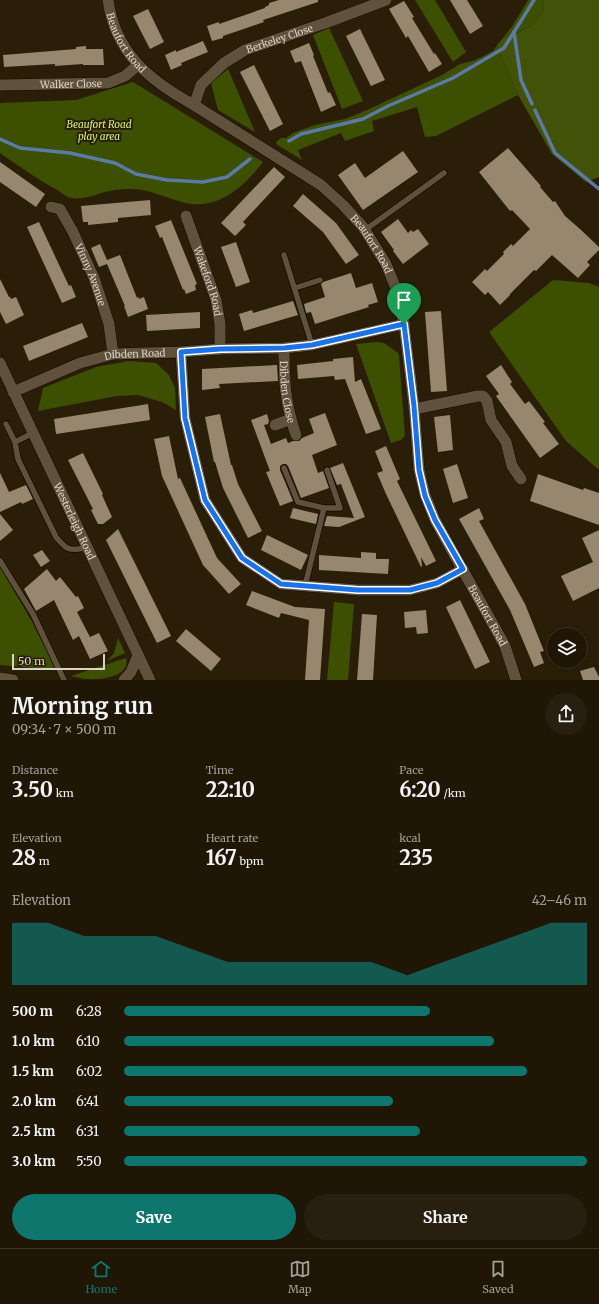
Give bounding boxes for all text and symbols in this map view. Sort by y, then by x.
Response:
street label: Beaufort Road [104,11,148,76]
street label: Berkeley Close [244,22,315,56]
street label: Walker Close [39,77,102,91]
park label: Beaufort Road play area [66,118,132,143]
street label: Beaufort Road [348,212,395,275]
street label: Vinny Avenue [72,241,109,308]
street label: Wakeford Road [190,244,225,317]
pin [387,283,421,324]
icon: arrive [393,289,415,311]
street label: Dibden Road [103,346,166,363]
street label: Dibden Close [277,361,298,425]
street label: Westerleigh Road [50,480,98,562]
street label: Beaufort Road [465,583,510,648]
map controls [547,628,587,668]
button: layers [547,628,587,668]
scale bar [12,652,105,671]
text: 50 m [18,654,45,668]
text: Morning run [12,692,153,720]
button: share [545,693,587,735]
text: 09:34 · 7 × 500 m [12,721,116,738]
text: Distance [12,763,58,777]
text: Time [206,763,234,777]
text: Pace [399,763,423,777]
text: 3.50 [12,777,53,802]
text: 22:10 [206,777,255,802]
text: 6:20 [399,777,441,802]
text: km [53,786,74,800]
text: /km [441,786,466,800]
text: Elevation [12,831,62,845]
text: Heart rate [206,831,258,845]
text: kcal [399,831,421,845]
text: 28 [12,845,36,870]
text: 167 [206,845,237,870]
text: 235 [399,845,433,870]
text: m [36,854,50,868]
text: bpm [237,854,264,868]
text: Elevation [12,892,71,909]
text: 42–46 m [532,892,587,909]
text: 500 m [12,1003,53,1020]
text: 6:28 [76,1003,102,1020]
text: 1.0 km [12,1033,55,1050]
text: 6:10 [76,1033,100,1050]
text: 1.5 km [12,1063,54,1080]
text: 6:02 [76,1063,102,1080]
text: 2.0 km [12,1093,56,1110]
text: 6:41 [76,1093,99,1110]
text: 2.5 km [12,1123,55,1140]
text: 6:31 [76,1123,99,1140]
text: 3.0 km [12,1153,56,1170]
text: 5:50 [76,1153,102,1170]
button: Save [12,1194,296,1240]
button: Share [304,1194,587,1240]
tab: Home [85,1258,117,1296]
tab: Map [288,1258,311,1296]
tab: Saved [482,1258,514,1296]

